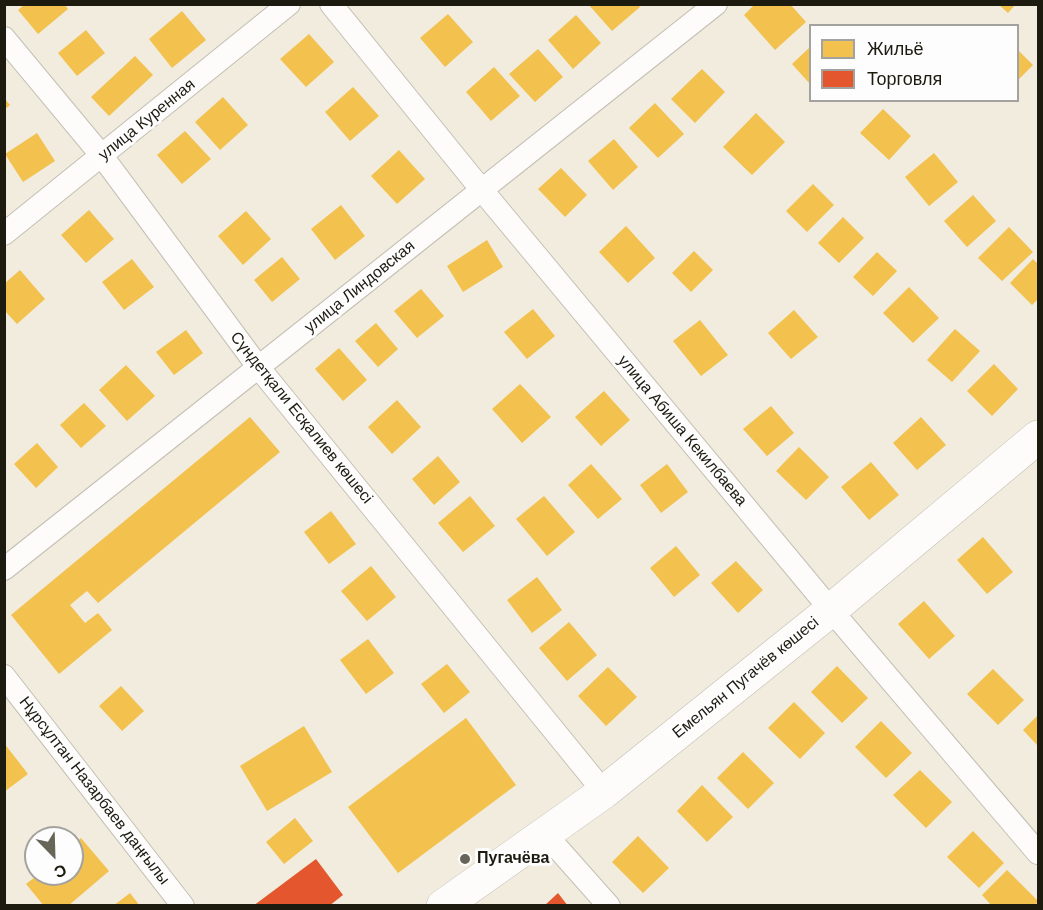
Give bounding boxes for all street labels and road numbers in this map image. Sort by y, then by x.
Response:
street label: улица Куренная [95,75,199,165]
street label: улица Линдовская [301,237,419,337]
street label: Сүндетқали Есқалиев көшесі [226,328,376,508]
street label: улица Абиша Кекилбаева [613,352,751,510]
street label: Емельян Пугачёв көшесі [669,613,823,743]
street label: Нұрсұлтан Назарбаев даңғылы [15,693,173,889]

